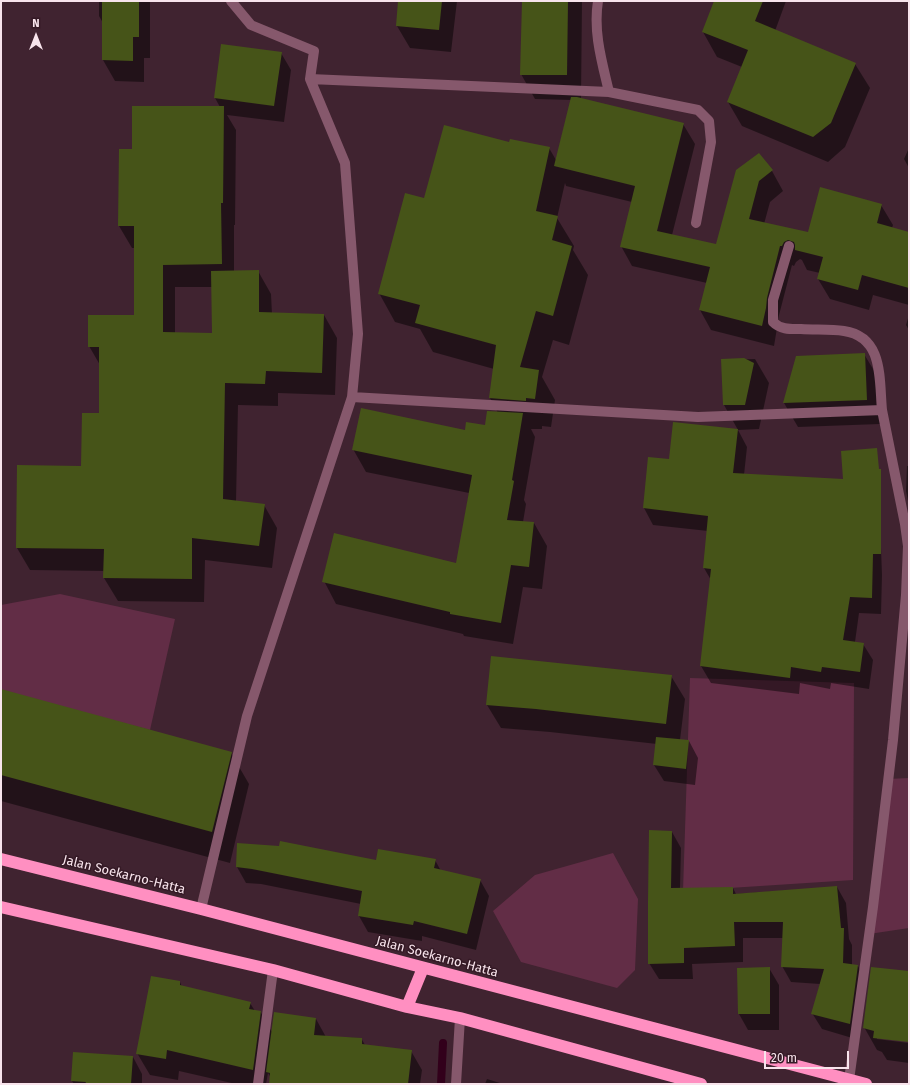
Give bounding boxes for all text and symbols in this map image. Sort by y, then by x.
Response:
north arrow [16,16,56,56]
text: N [32,17,40,30]
street label: Jalan Soekarno-Hatta [61,852,187,898]
street label: Jalan Soekarno-Hatta [374,933,500,981]
scale bar [766,1043,851,1069]
text: 20 m [771,1051,797,1065]

